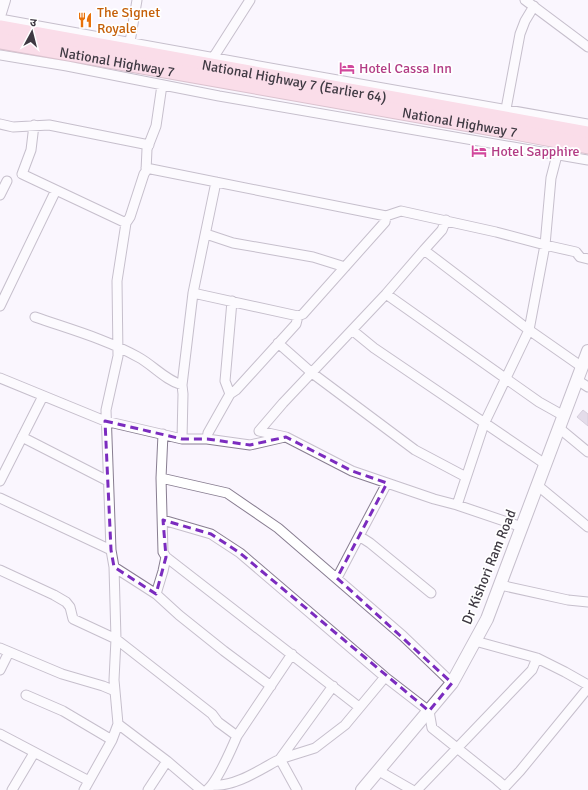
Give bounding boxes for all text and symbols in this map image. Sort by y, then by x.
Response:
place label: The Signet Royale [97,4,160,37]
restaurant icon: The Signet Royale [76,11,94,29]
north arrow [12,12,52,52]
text: उ [29,16,38,29]
street label: National Highway 7 [58,43,176,80]
street label: National Highway 7 (Earlier 64) [201,56,388,106]
hotel icon: Hotel Cassa Inn [338,59,356,77]
place label: Hotel Cassa Inn [359,60,452,77]
street label: National Highway 7 [401,104,519,141]
hotel icon: Hotel Sapphire [470,142,488,160]
place label: Hotel Sapphire [491,143,580,160]
street label: Dr Kishori Ram Road [458,507,520,627]

